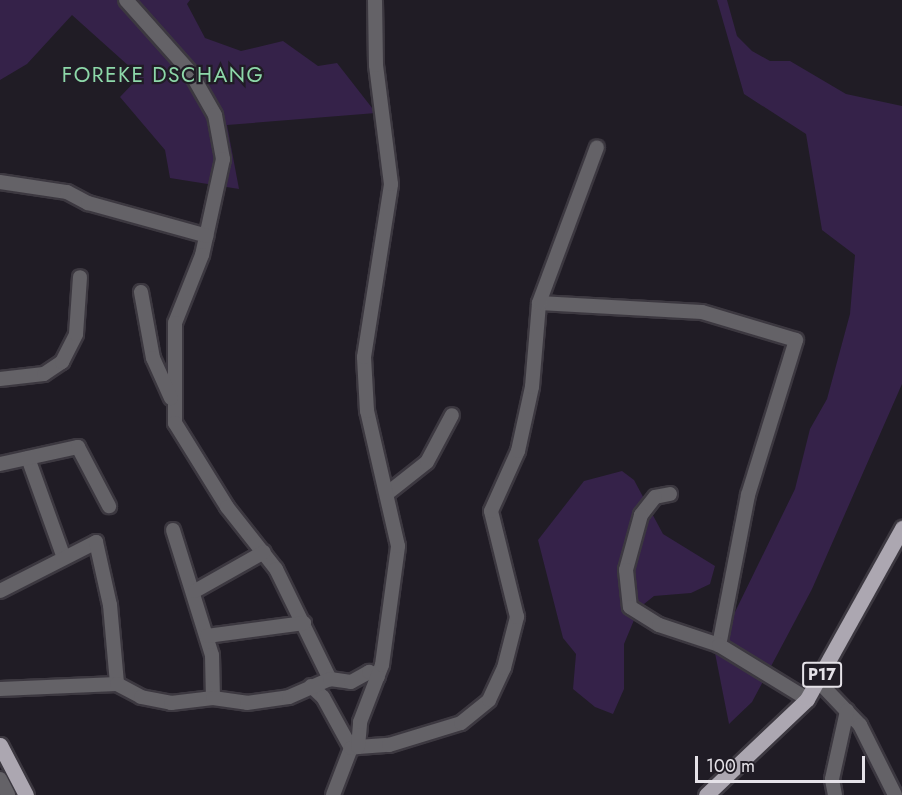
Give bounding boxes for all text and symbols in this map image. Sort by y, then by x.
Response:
district label: FOREKE DSCHANG [62,62,264,88]
road number: P17 [801,662,843,688]
scale bar [698,744,868,782]
text: 100 m [706,753,755,779]

